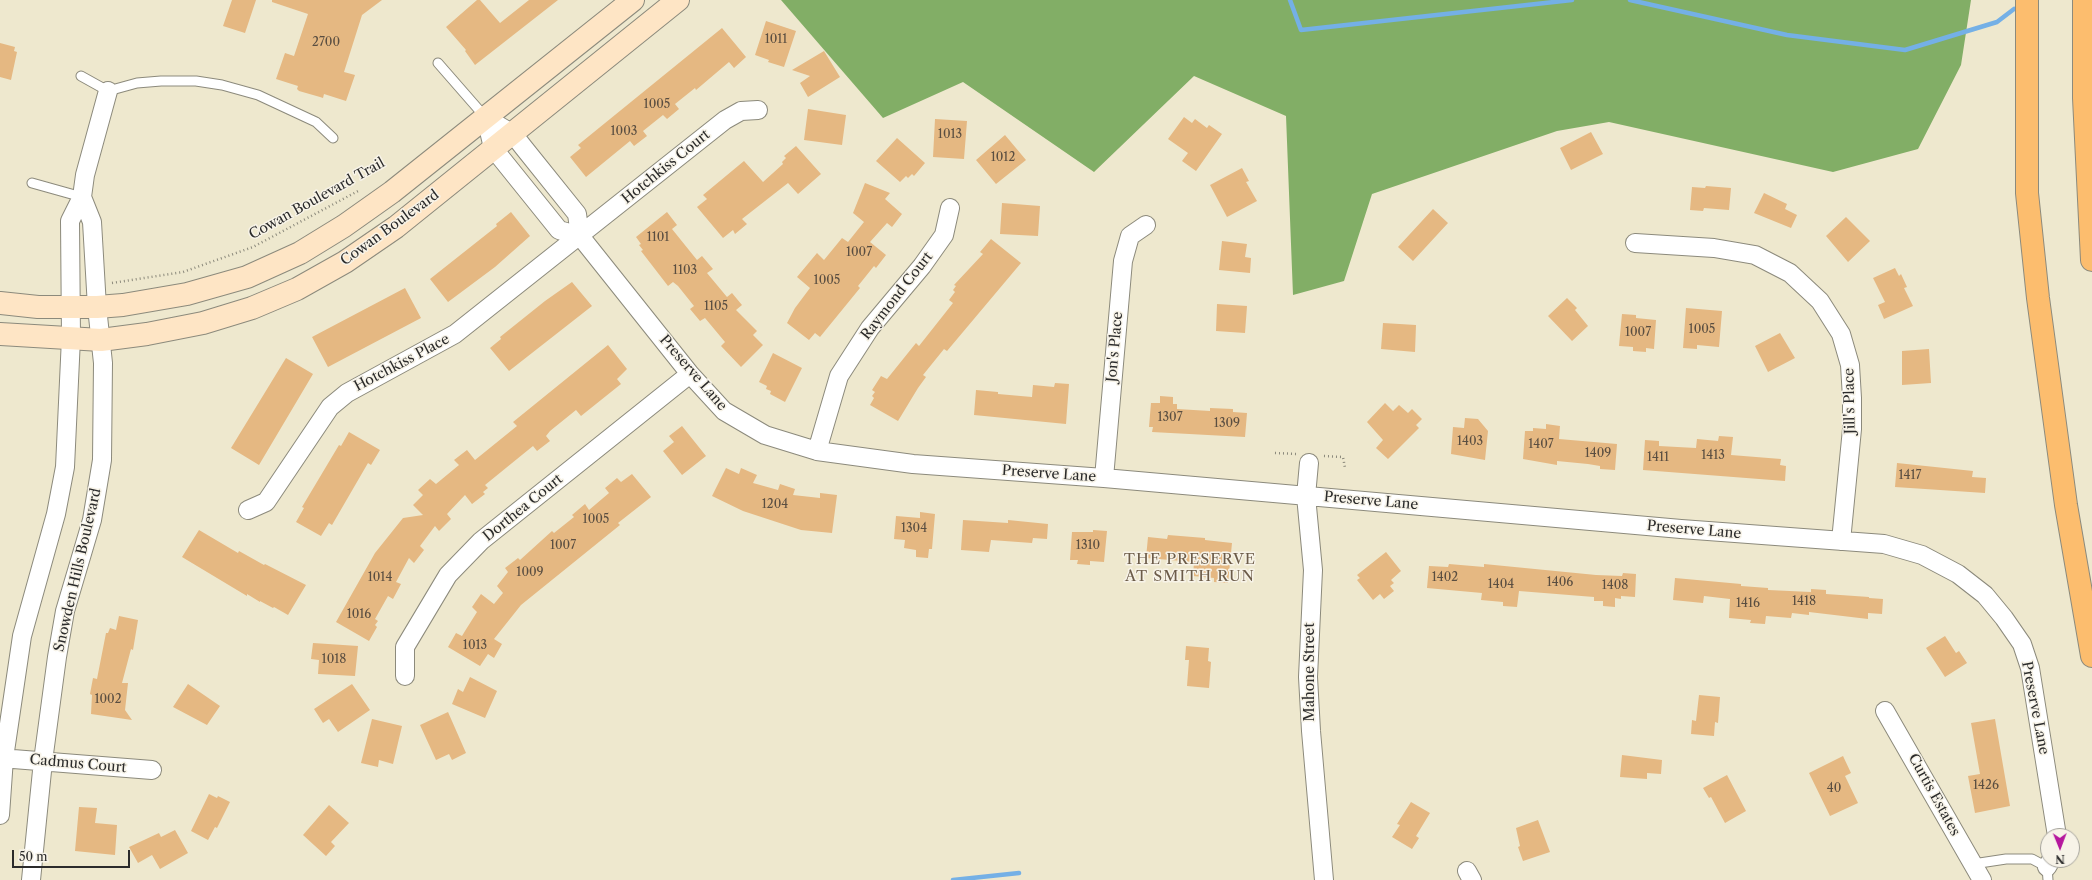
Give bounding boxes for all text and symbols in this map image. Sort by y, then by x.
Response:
house number: 1011 [765,33,787,47]
house number: 2700 [312,36,340,50]
house number: 1005 [644,98,670,112]
house number: 1003 [611,125,637,139]
street label: Hotchkiss Court [619,126,713,208]
house number: 1013 [938,128,962,142]
house number: 1012 [991,151,1015,165]
street label: Cowan Boulevard Trail [246,155,388,243]
street label: Cowan Boulevard [338,187,442,269]
house number: 1101 [647,231,669,245]
house number: 1007 [846,246,872,260]
street label: Raymond Court [858,249,936,343]
house number: 1103 [673,264,697,278]
house number: 1005 [814,274,840,288]
house number: 1105 [704,300,728,314]
street label: Jon's Place [1104,311,1126,383]
house number: 1005 [1689,323,1715,337]
house number: 1007 [1625,326,1651,340]
street label: Hotchkiss Place [351,331,453,395]
street label: Preserve Lane [656,332,730,414]
street label: Jill's Place [1841,368,1859,434]
house number: 1307 [1157,411,1183,425]
house number: 1309 [1214,417,1240,431]
house number: 1403 [1457,435,1483,449]
house number: 1407 [1528,438,1554,452]
house number: 1409 [1585,447,1611,461]
house number: 1413 [1701,449,1725,463]
house number: 1411 [1647,451,1669,465]
street label: Preserve Lane [1001,462,1097,486]
house number: 1417 [1899,469,1921,483]
street label: Dorthea Court [480,471,566,545]
street label: Snowden Hills Boulevard [51,487,105,653]
street label: Preserve Lane [1323,489,1419,513]
house number: 1204 [762,498,788,512]
house number: 1005 [583,513,609,527]
street label: Preserve Lane [1646,518,1742,542]
house number: 1304 [901,522,927,536]
house number: 1007 [550,539,576,553]
house number: 1310 [1076,539,1100,553]
district label: THE PRESERVE AT SMITH RUN [1124,551,1256,586]
house number: 1009 [516,566,544,580]
house number: 1014 [368,571,392,585]
house number: 1402 [1432,571,1458,585]
house number: 1406 [1547,576,1573,590]
house number: 1404 [1488,578,1514,592]
house number: 1408 [1602,579,1628,593]
house number: 1418 [1792,595,1816,609]
house number: 1416 [1736,597,1760,611]
house number: 1016 [347,608,371,622]
street label: Mahone Street [1302,623,1318,721]
house number: 1013 [463,639,487,653]
house number: 1018 [322,653,346,667]
street label: Preserve Lane [2018,660,2052,756]
house number: 1002 [94,693,122,707]
street label: Cadmus Court [29,751,127,777]
street label: Curtis Estates [1905,751,1963,839]
house number: 1426 [1973,779,1999,793]
house number: 40 [1827,782,1841,796]
north arrow [2040,828,2080,868]
scale bar [14,842,132,868]
text: 50 m [19,849,48,864]
text: N [2055,852,2065,866]

